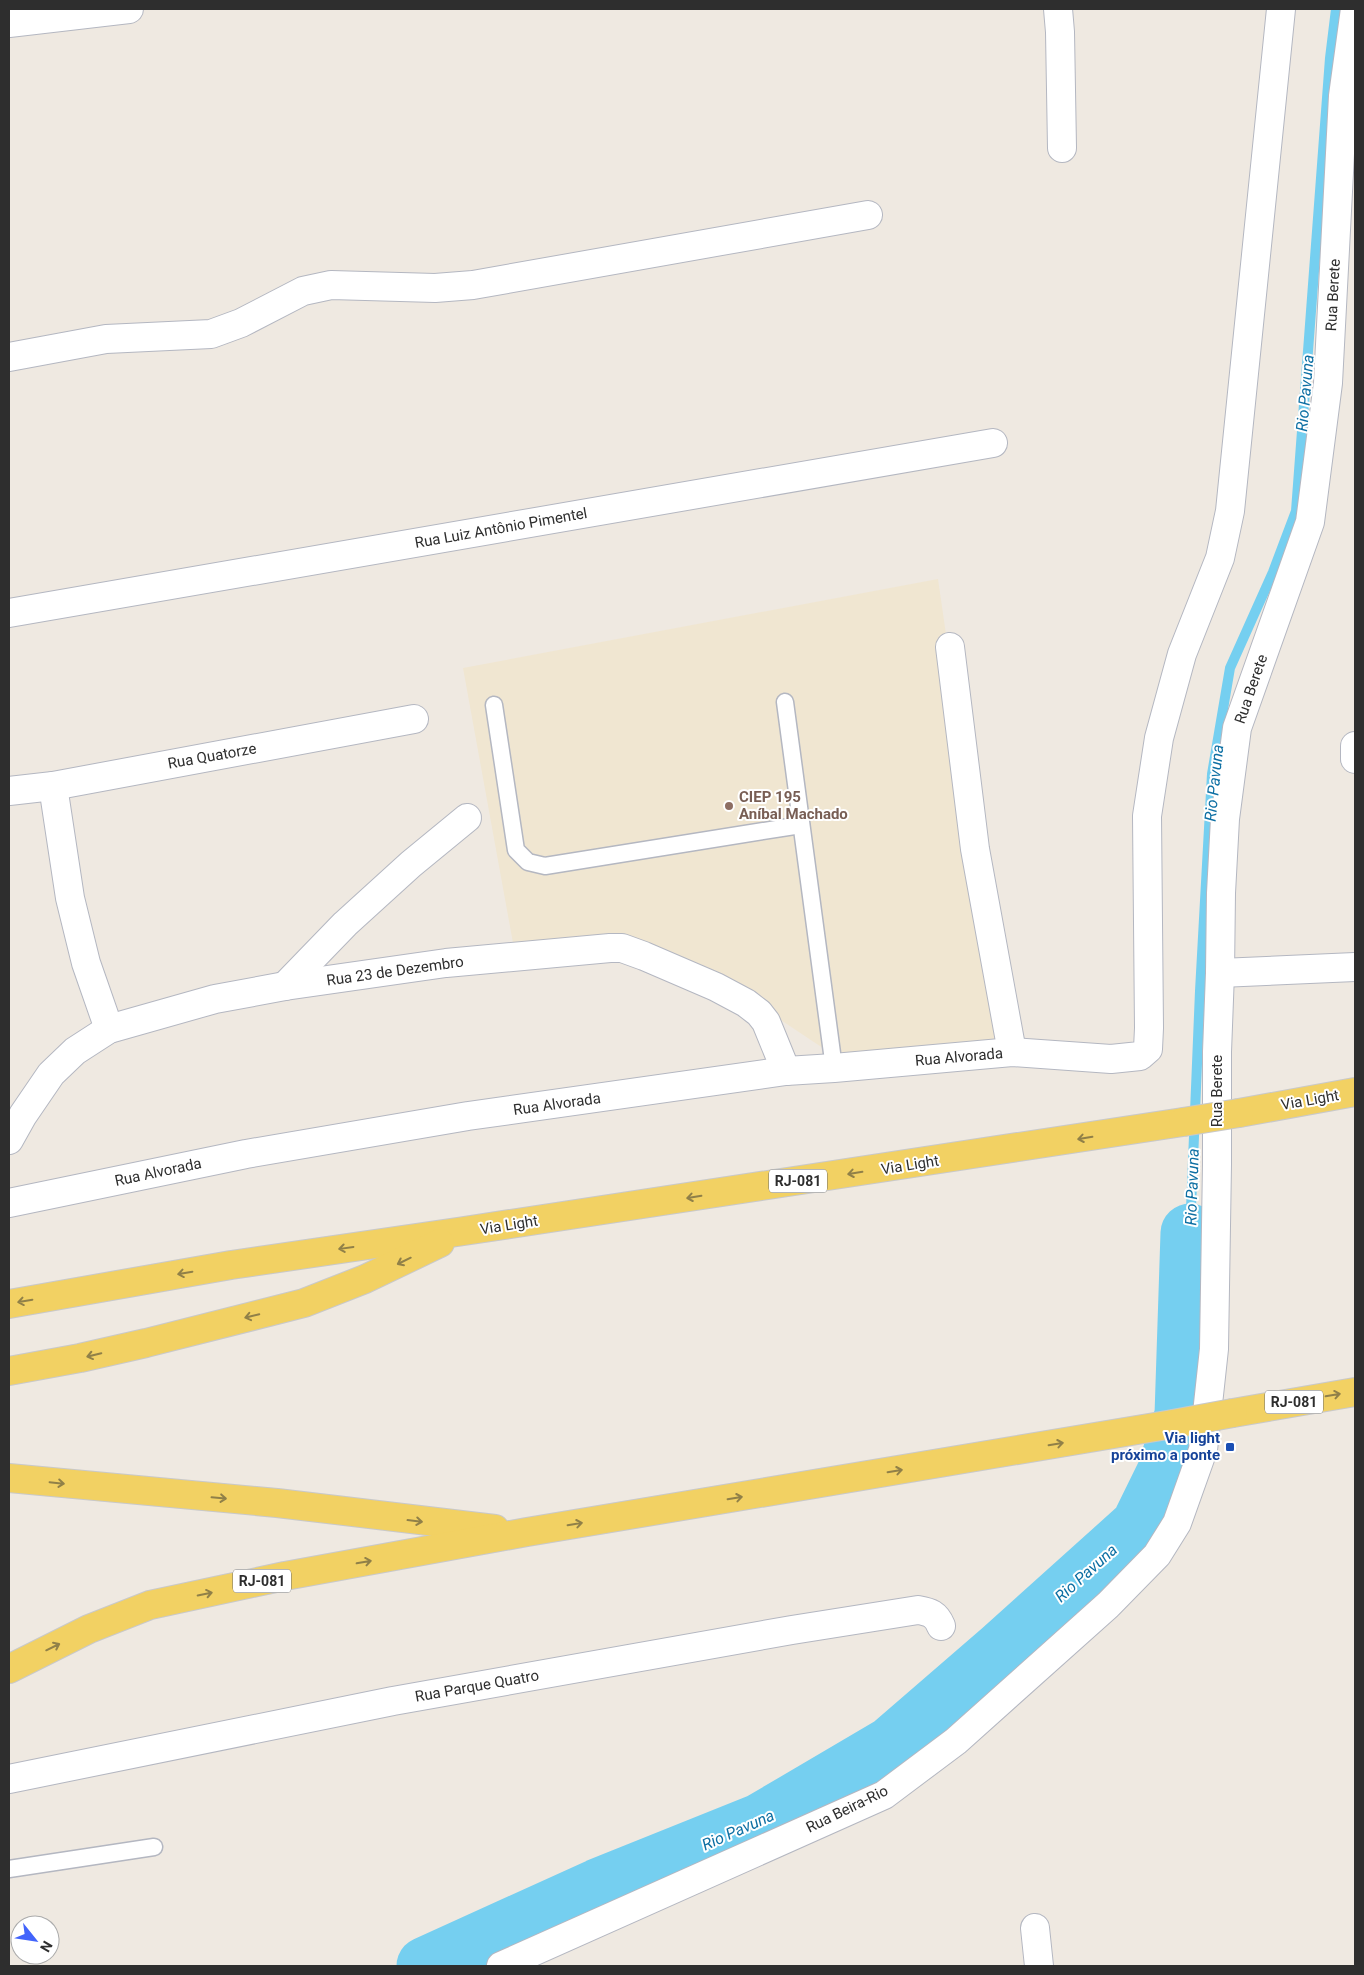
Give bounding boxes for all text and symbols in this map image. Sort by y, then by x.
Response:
street label: Rua Berete [1322,258,1344,332]
water label: Rio Pavuna [1292,354,1318,432]
street label: Rua Luiz Antônio Pimentel [413,504,589,552]
street label: Rua Berete [1231,652,1271,726]
street label: Rua Quatorze [166,739,258,773]
water label: Rio Pavuna [1201,744,1227,822]
place label: CIEP 195 Aníbal Machado [739,788,848,823]
marker: CIEP 195 Aníbal Machado [723,800,735,812]
street label: Rua 23 de Dezembro [325,952,465,990]
street label: Rua Alvorada [914,1044,1004,1070]
street label: Rua Berete [1208,1055,1226,1127]
street label: Via Light [1280,1086,1340,1114]
street label: Rua Alvorada [512,1089,602,1119]
one-way arrow [1077,1134,1093,1144]
water label: Rio Pavuna [1181,1148,1203,1226]
street label: Via Light [880,1152,940,1178]
street label: Rua Alvorada [113,1154,203,1190]
one-way arrow [847,1168,863,1178]
road number: RJ-081 [769,1170,827,1192]
one-way arrow [687,1192,703,1202]
street label: Via Light [479,1212,539,1238]
one-way arrow [338,1244,354,1254]
one-way arrow [397,1256,412,1266]
one-way arrow [178,1268,194,1278]
one-way arrow [18,1297,34,1307]
one-way arrow [244,1312,260,1321]
one-way arrow [87,1351,103,1360]
road number: RJ-081 [1265,1390,1323,1414]
one-way arrow [1325,1390,1341,1400]
place label: Via light próximo a ponte [1111,1429,1220,1464]
one-way arrow [1047,1439,1063,1449]
marker: Via light próximo a ponte [1224,1441,1236,1453]
one-way arrow [887,1466,903,1476]
one-way arrow [49,1478,65,1488]
one-way arrow [727,1492,743,1502]
one-way arrow [211,1493,227,1502]
one-way arrow [407,1516,423,1526]
one-way arrow [566,1519,582,1529]
water label: Rio Pavuna [1051,1540,1121,1606]
one-way arrow [356,1557,372,1566]
road number: RJ-081 [233,1570,291,1592]
one-way arrow [197,1588,213,1598]
one-way arrow [45,1642,60,1652]
street label: Rua Parque Quatro [414,1666,540,1706]
street label: Rua Beira-Rio [803,1781,891,1837]
water label: Rio Pavuna [699,1806,777,1854]
north arrow [10,1915,60,1965]
text: N [37,1938,56,1955]

